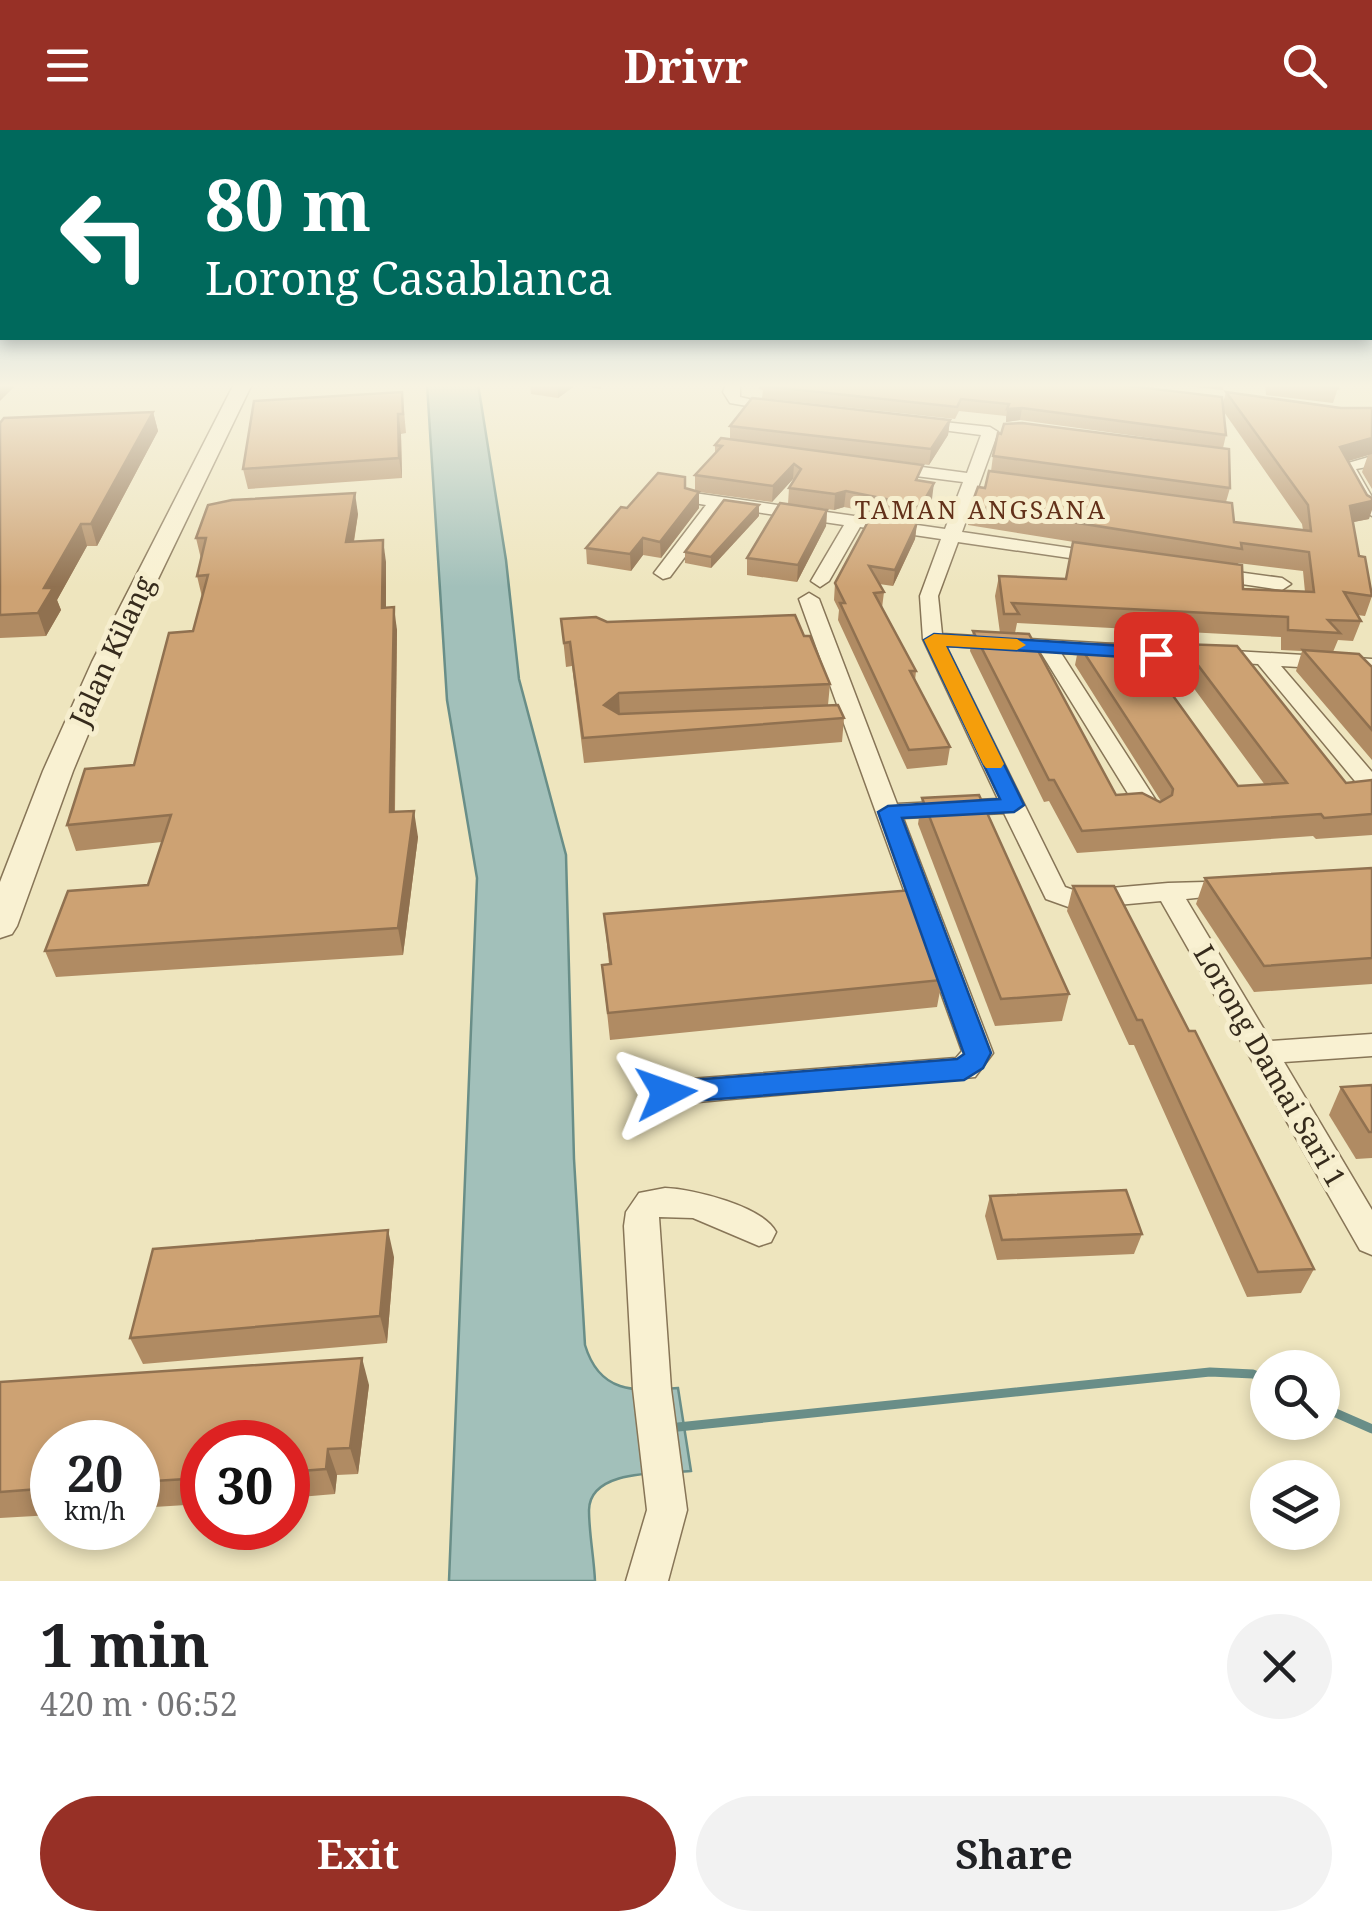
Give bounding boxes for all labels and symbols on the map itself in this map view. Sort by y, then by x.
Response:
district label: TAMAN ANGSANA [855,492,1107,526]
street label: Jalan Kilang [59,569,162,733]
pin [1114,612,1199,697]
street label: Lorong Damai Sari 1 [1186,937,1356,1194]
position arrow [614,1041,718,1145]
speed limit sign: 30 [180,1420,310,1550]

